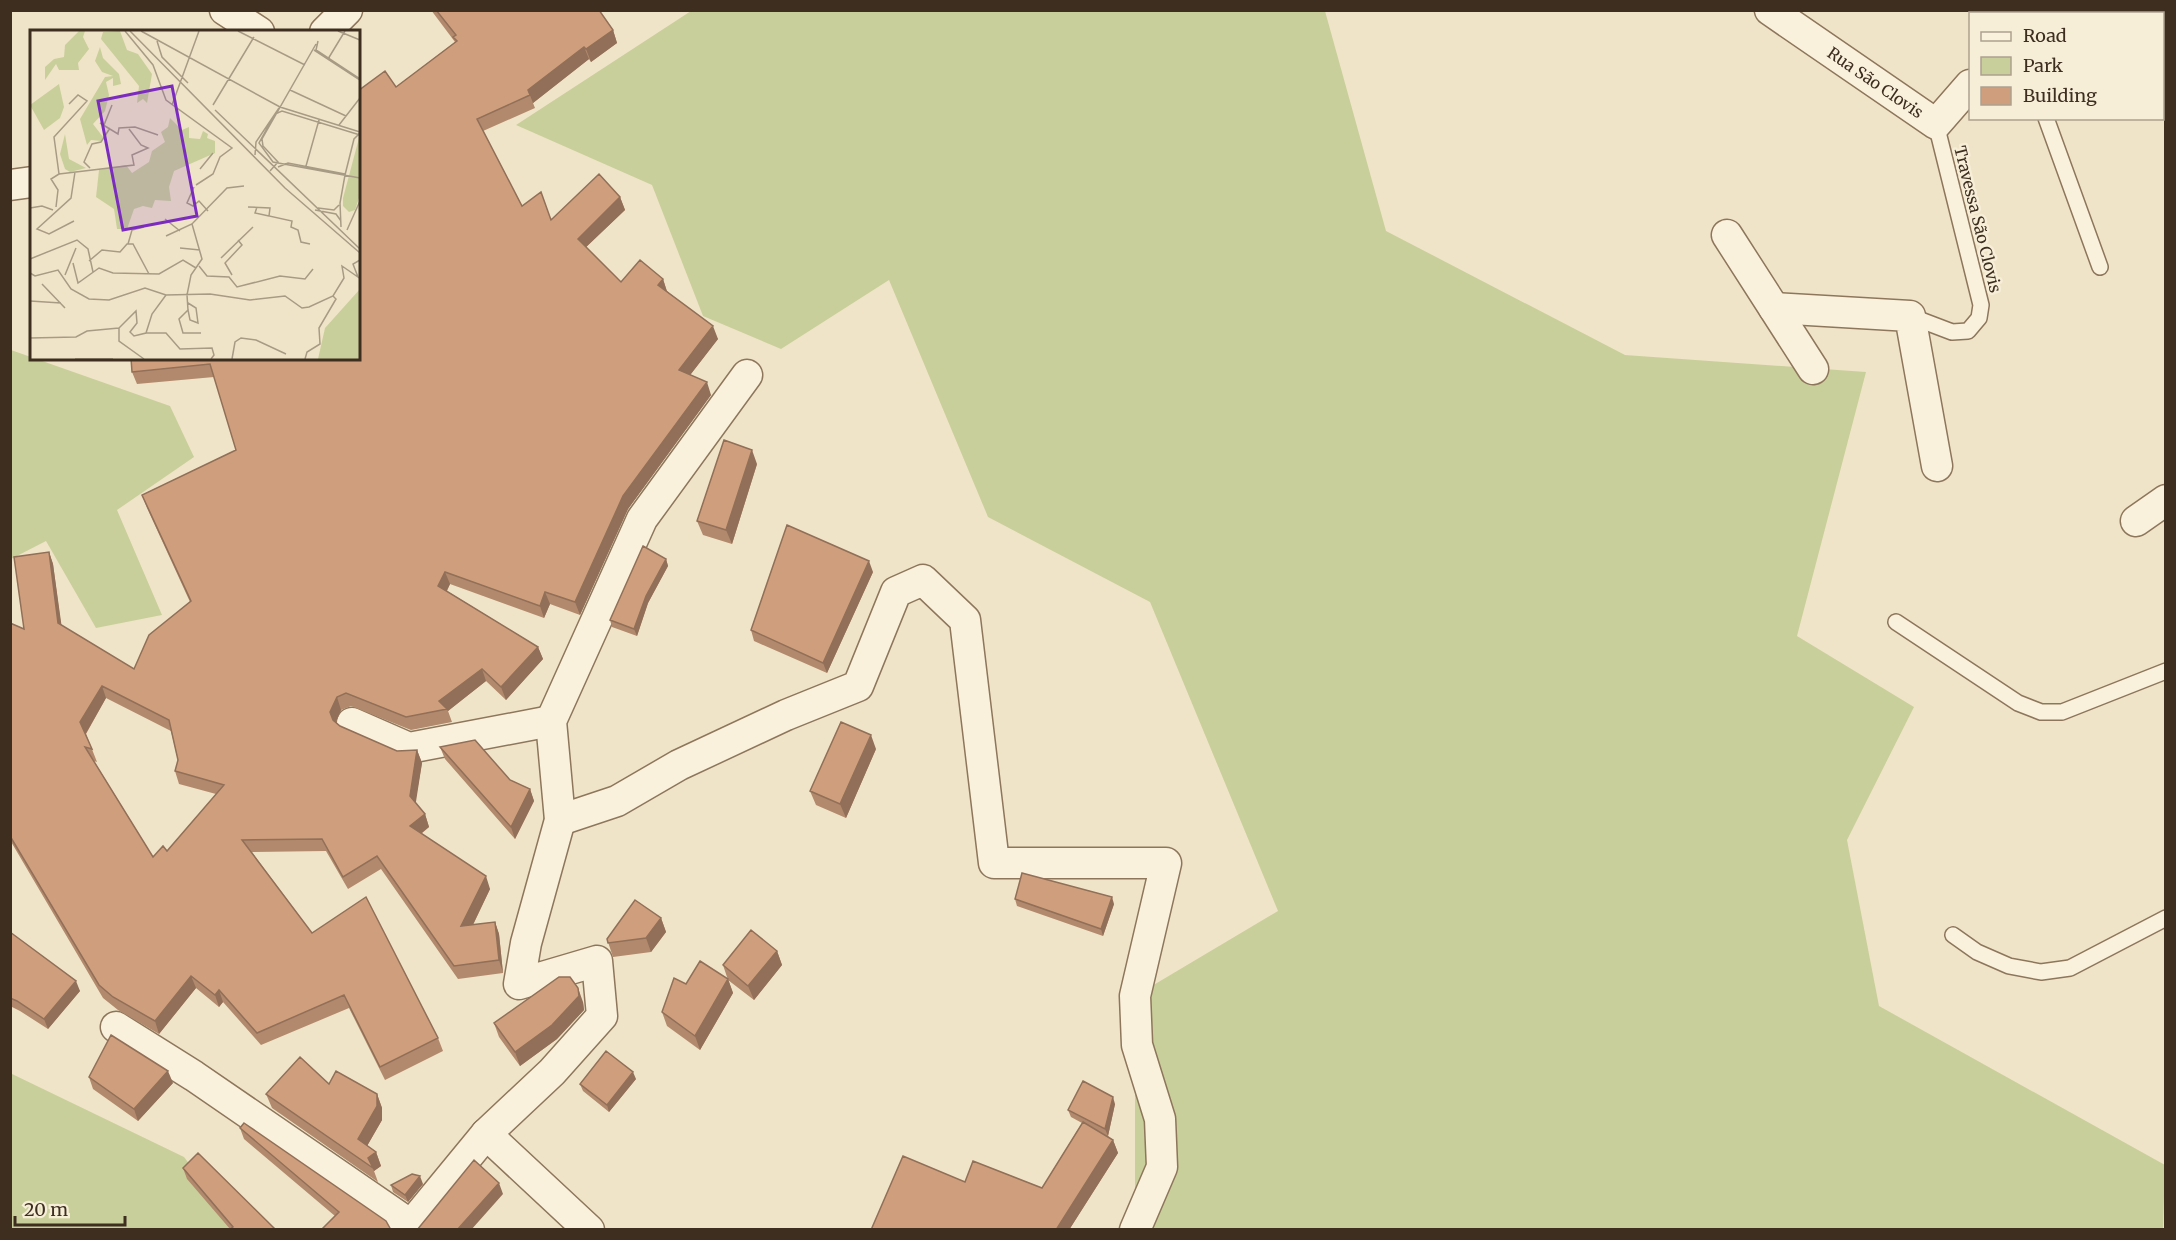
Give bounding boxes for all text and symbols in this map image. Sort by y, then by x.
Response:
legend [1969,12,2164,120]
text: Road [2023,24,2067,47]
inset map [30,30,360,360]
street label: Rua São Clovis [1824,43,1927,122]
text: Park [2023,54,2064,77]
text: Building [2023,84,2097,107]
street label: Travessa São Clovis [1950,144,2006,295]
scale bar [15,1189,124,1227]
text: 20 m [24,1198,68,1221]

